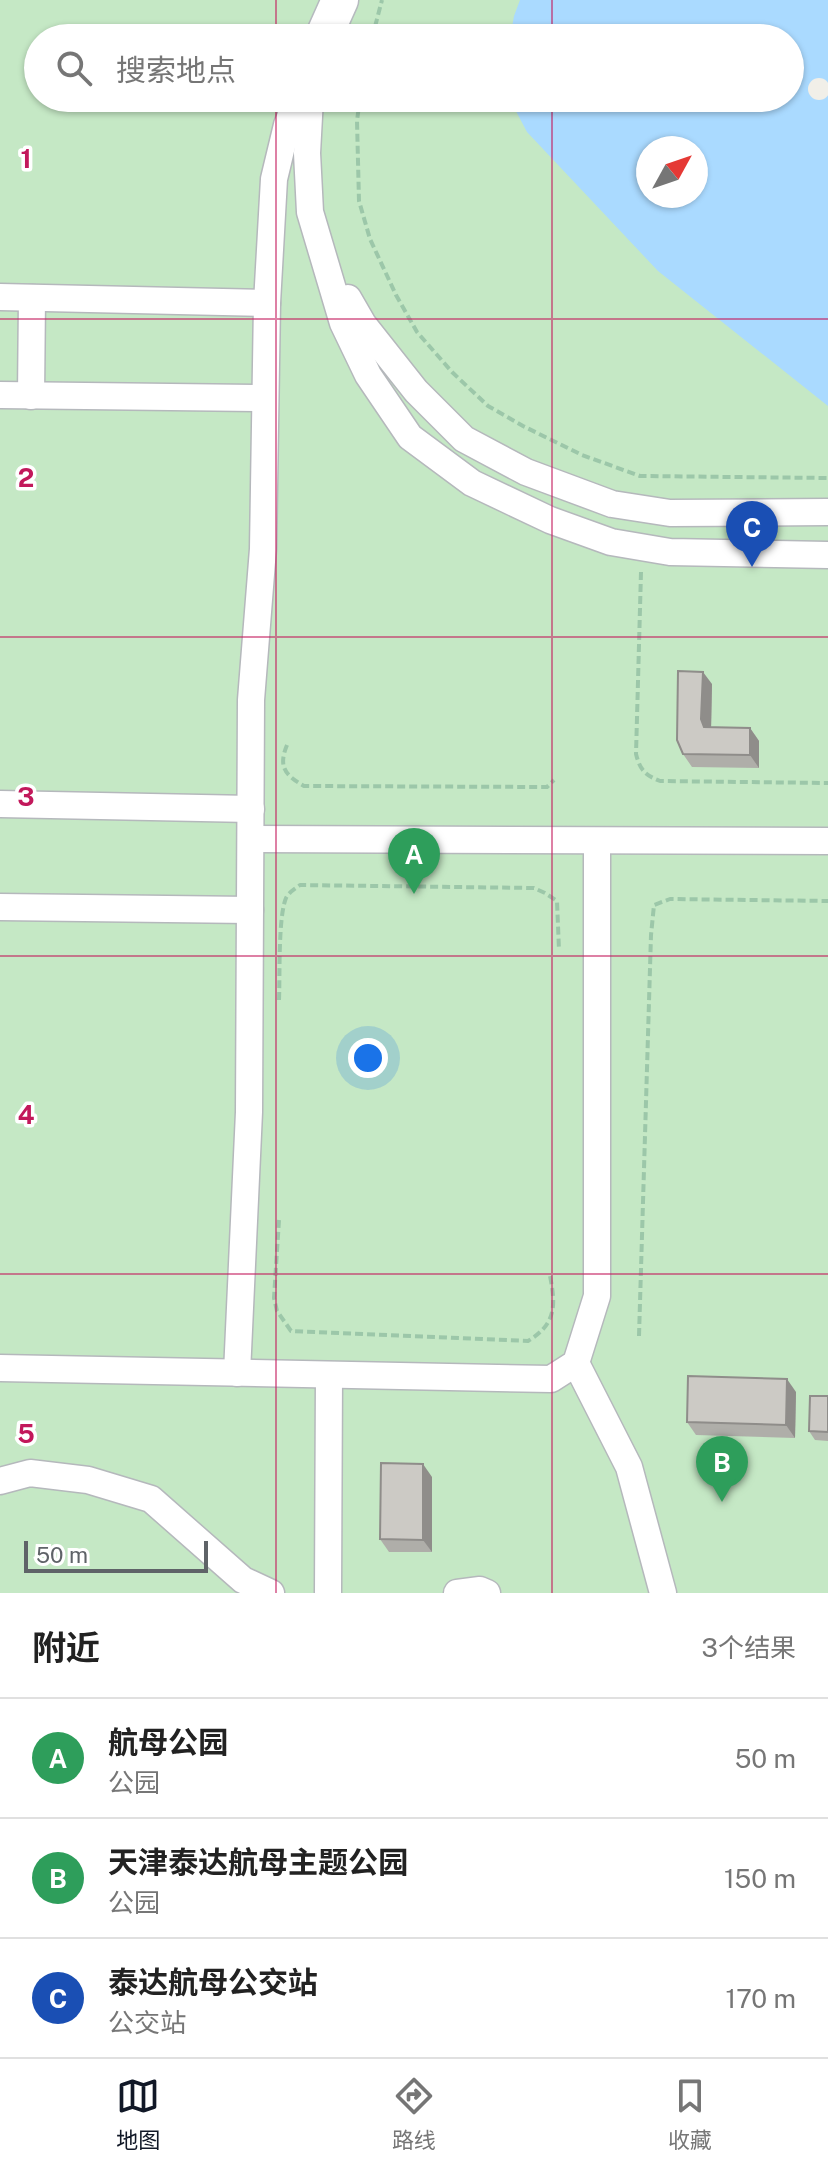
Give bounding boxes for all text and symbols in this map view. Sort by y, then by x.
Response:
search box [24,24,804,112]
icon: search [52,46,96,90]
text: 搜索地点 [116,52,236,88]
north arrow [636,136,708,208]
text: 1 [20,143,32,174]
text: 2 [18,462,34,493]
pin: C [726,501,778,567]
text: 3 [17,781,35,812]
pin: A [388,828,440,894]
your location [348,1038,388,1078]
text: 4 [17,1099,35,1130]
text: 5 [17,1418,35,1449]
pin: B [696,1436,748,1502]
scale bar [24,1537,208,1573]
text: 50 m [36,1542,88,1568]
text: 附近 [32,1628,100,1668]
text: 3个结果 [702,1632,796,1663]
text: 航母公园 [108,1724,228,1760]
text: A [49,1743,67,1774]
text: 50 m [735,1743,796,1774]
text: 公园 [108,1767,160,1798]
text: 天津泰达航母主题公园 [108,1844,408,1880]
text: B [49,1863,67,1894]
text: 150 m [724,1863,796,1894]
text: 公园 [108,1887,160,1918]
text: 泰达航母公交站 [108,1964,318,2000]
text: C [49,1983,67,2014]
text: 170 m [726,1983,796,2014]
text: 公交站 [108,2007,186,2038]
tab: 地图 [116,2074,160,2154]
tab: 路线 [392,2074,436,2154]
tab: 收藏 [668,2074,712,2154]

